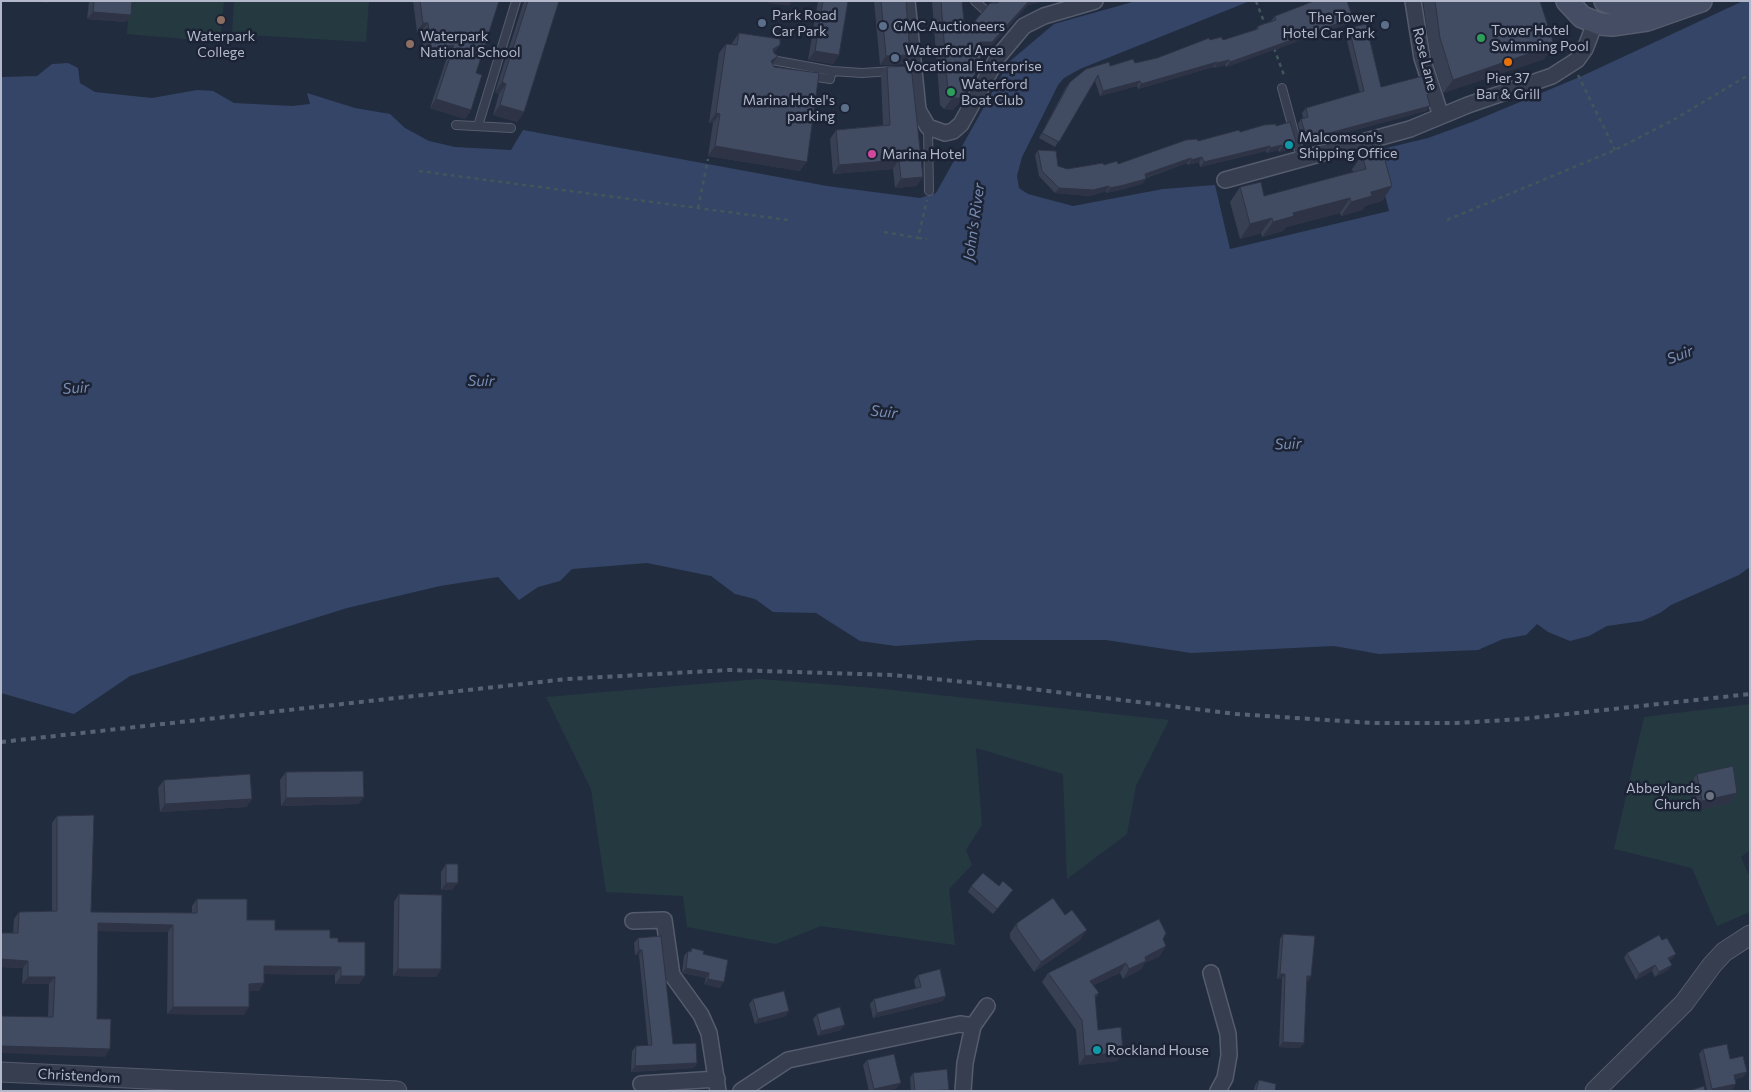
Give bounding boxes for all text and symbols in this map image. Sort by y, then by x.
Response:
place label: Park Road Car Park [772,7,837,40]
place label: The Tower Hotel Car Park [1283,9,1375,41]
marker: Waterpark College [215,14,227,26]
marker: Park Road Car Park [756,17,768,29]
place label: GMC Auctioneers [893,18,1005,34]
marker: The Tower Hotel Car Park [1379,19,1391,31]
marker: GMC Auctioneers [877,20,889,32]
place label: Tower Hotel Swimming Pool [1491,22,1589,54]
street label: Rose Lane [1409,26,1441,92]
place label: Waterpark College [187,28,255,60]
place label: Waterpark National School [420,28,521,60]
marker: Tower Hotel Swimming Pool [1475,32,1487,44]
marker: Waterpark National School [404,38,416,50]
place label: Waterford Area Vocational Enterprise [905,42,1042,74]
marker: Waterford Area Vocational Enterprise [889,52,901,64]
marker: Pier 37 Bar & Grill [1502,56,1514,68]
place label: Pier 37 Bar & Grill [1476,70,1540,102]
place label: Waterford Boat Club [961,76,1027,108]
marker: Waterford Boat Club [945,86,957,98]
place label: Marina Hotel's parking [743,92,835,124]
marker: Marina Hotel's parking [839,102,851,114]
place label: Malcomson's Shipping Office [1299,129,1397,162]
marker: Malcomson's Shipping Office [1283,139,1295,151]
place label: Marina Hotel [882,146,965,162]
marker: Marina Hotel [866,148,878,160]
water label: John's River [960,182,988,262]
water label: Suir [1664,342,1696,368]
water label: Suir [467,372,495,390]
water label: Suir [62,378,90,398]
water label: Suir [870,402,898,422]
water label: Suir [1274,435,1302,453]
place label: Abbeylands Church [1626,780,1700,812]
marker: Abbeylands Church [1704,790,1716,802]
place label: Rockland House [1107,1042,1209,1058]
marker: Rockland House [1091,1044,1103,1056]
street label: Christendom [37,1065,121,1087]

